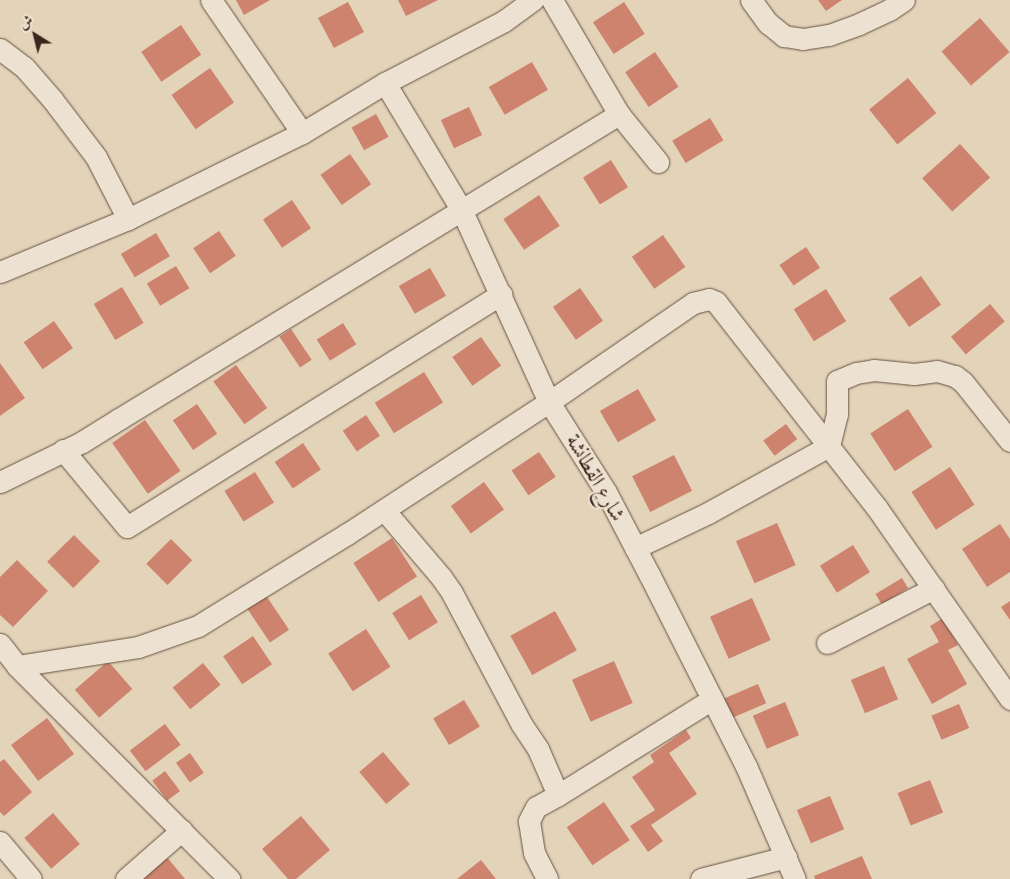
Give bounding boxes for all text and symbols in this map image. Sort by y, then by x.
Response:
north arrow [10,10,60,60]
text: ش [15,12,36,33]
street label: شارع القطانشة [560,430,630,526]

